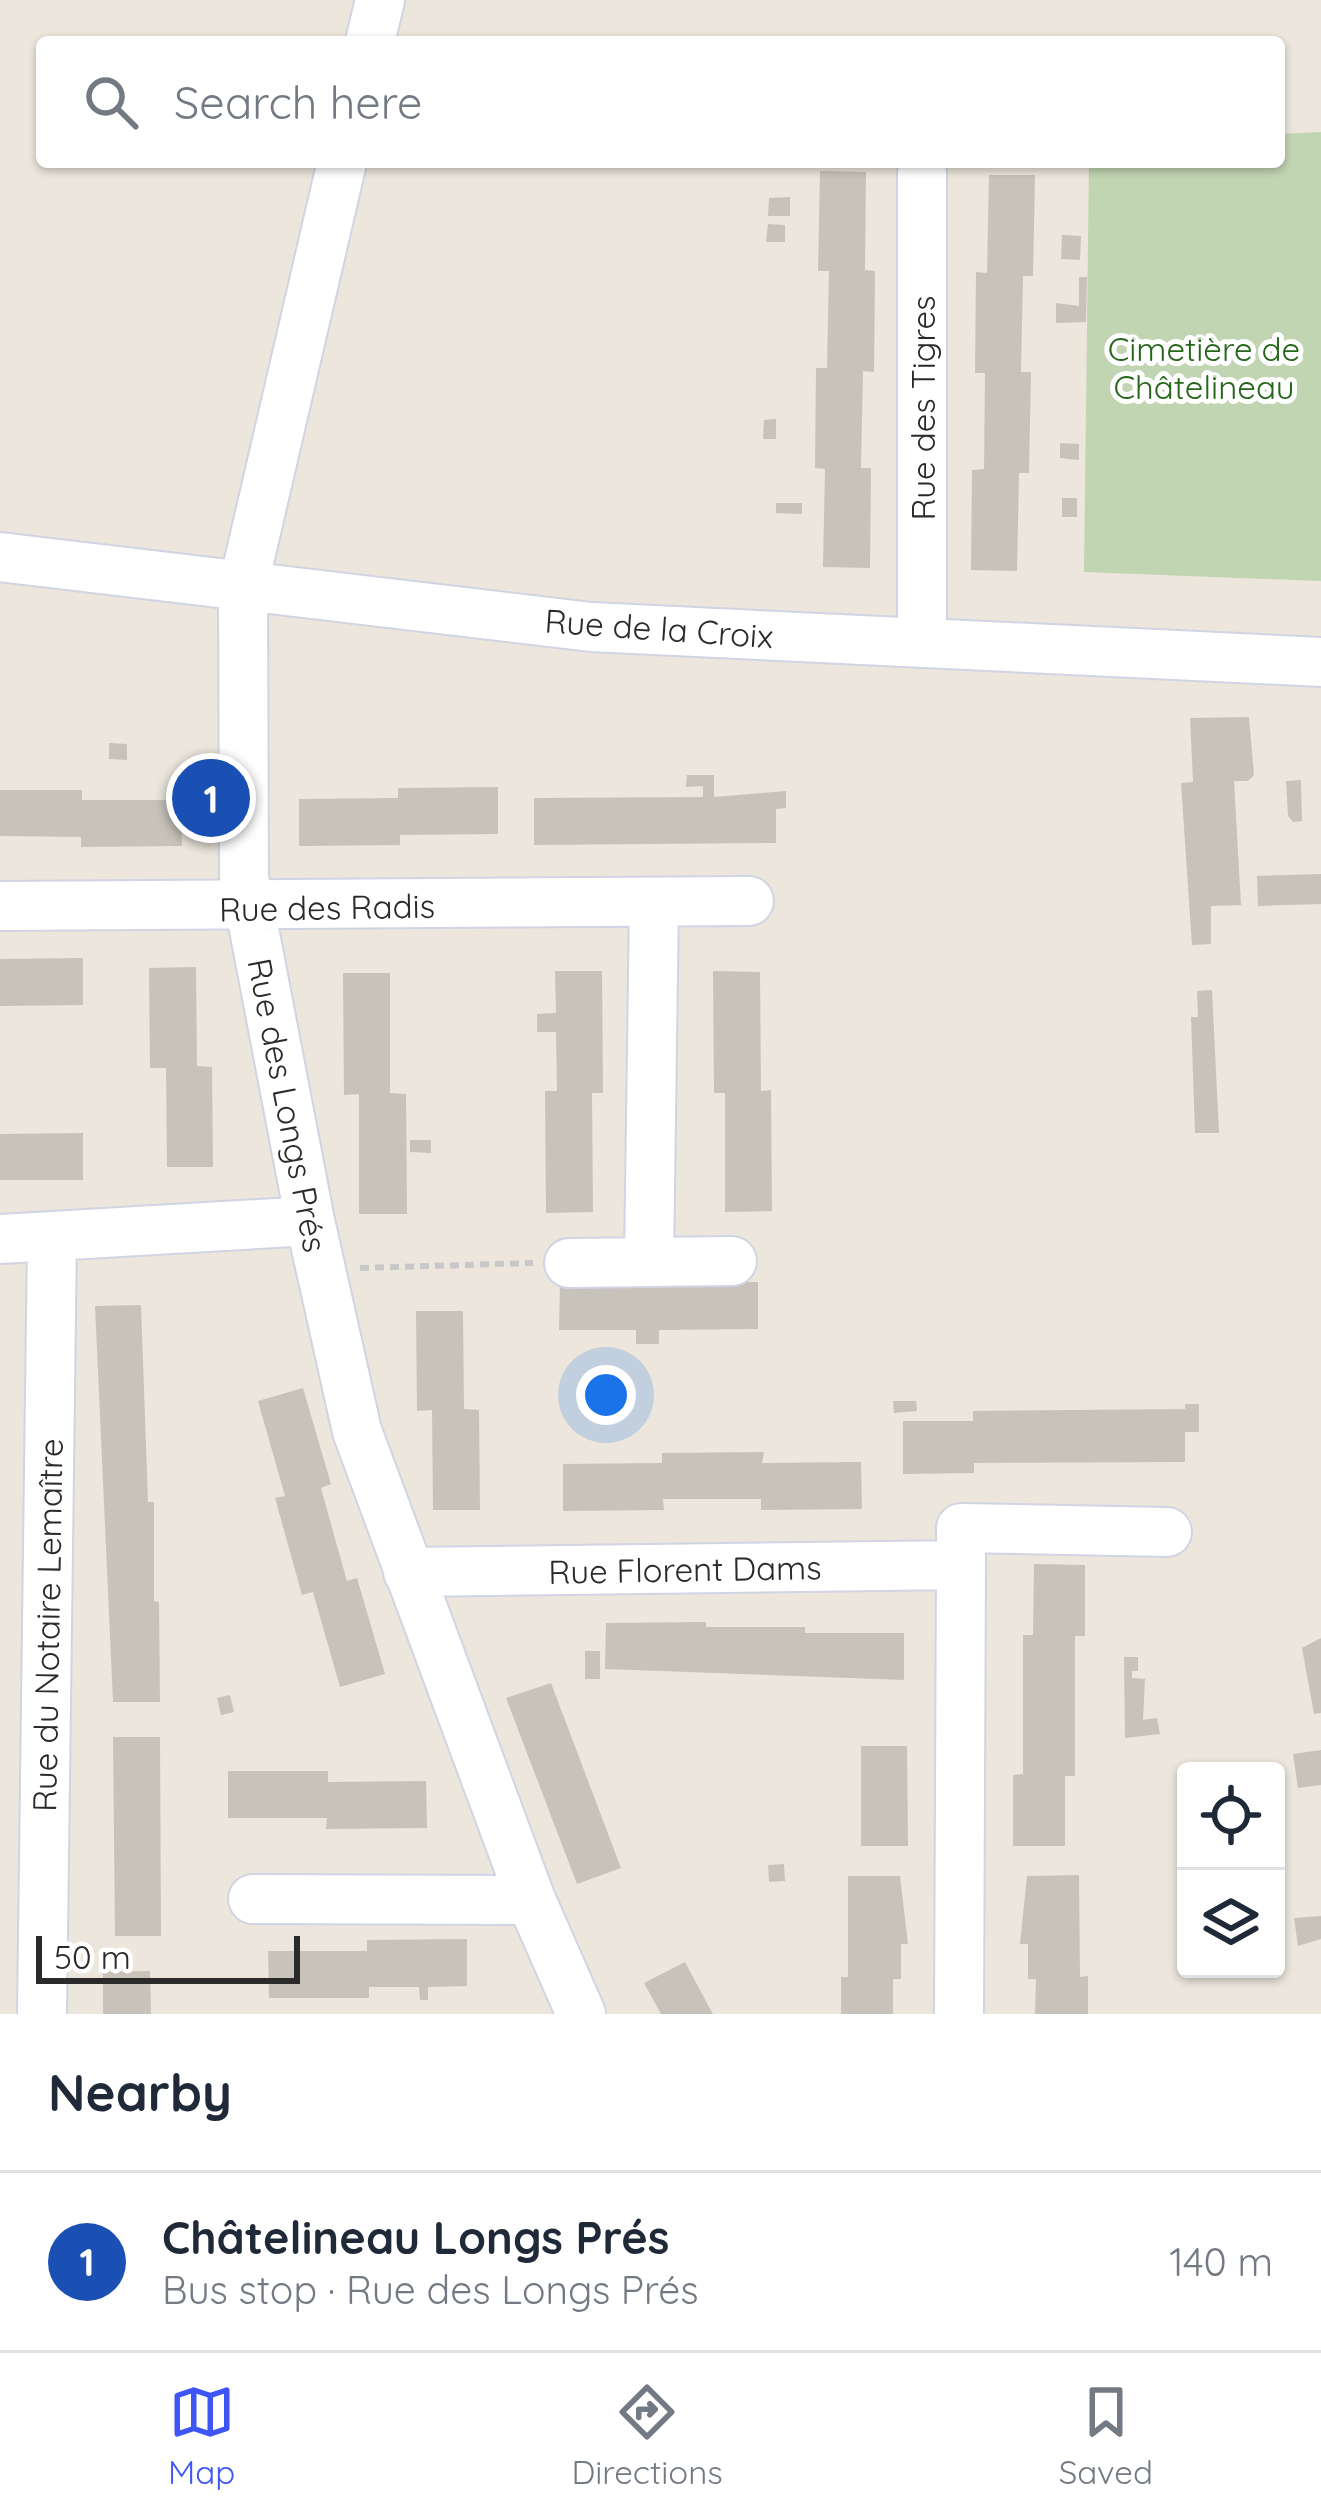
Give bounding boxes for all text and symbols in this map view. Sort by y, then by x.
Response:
search box [36,36,1285,168]
icon: search [78,69,144,135]
text: Search here [174,74,422,130]
street label: Rue des Tigres [902,295,943,521]
park label: Cimetière de Châtelineau [1108,328,1300,407]
street label: Rue de la Croix [543,600,775,656]
pin: 1 [172,753,250,843]
street label: Rue des Radis [219,885,435,929]
street label: Rue des Longs Prés [239,955,337,1255]
your location [576,1365,636,1425]
street label: Rue du Notaire Lemaître [23,1438,71,1812]
street label: Rue Florent Dams [548,1546,822,1592]
map controls [1177,1762,1285,1978]
button: locate [1177,1762,1285,1870]
button: layers [1177,1870,1285,1978]
scale bar [36,1930,300,1983]
text: 50 m [54,1936,131,1977]
text: Nearby [48,2060,232,2124]
text: Châtelineau Longs Prés [162,2209,669,2265]
text: 1 [79,2237,95,2286]
text: 140 m [1169,2237,1273,2286]
text: Bus stop · Rue des Longs Prés [162,2265,699,2314]
tab: Map [168,2379,235,2492]
tab: Directions [571,2379,723,2492]
tab: Saved [1059,2379,1153,2492]

